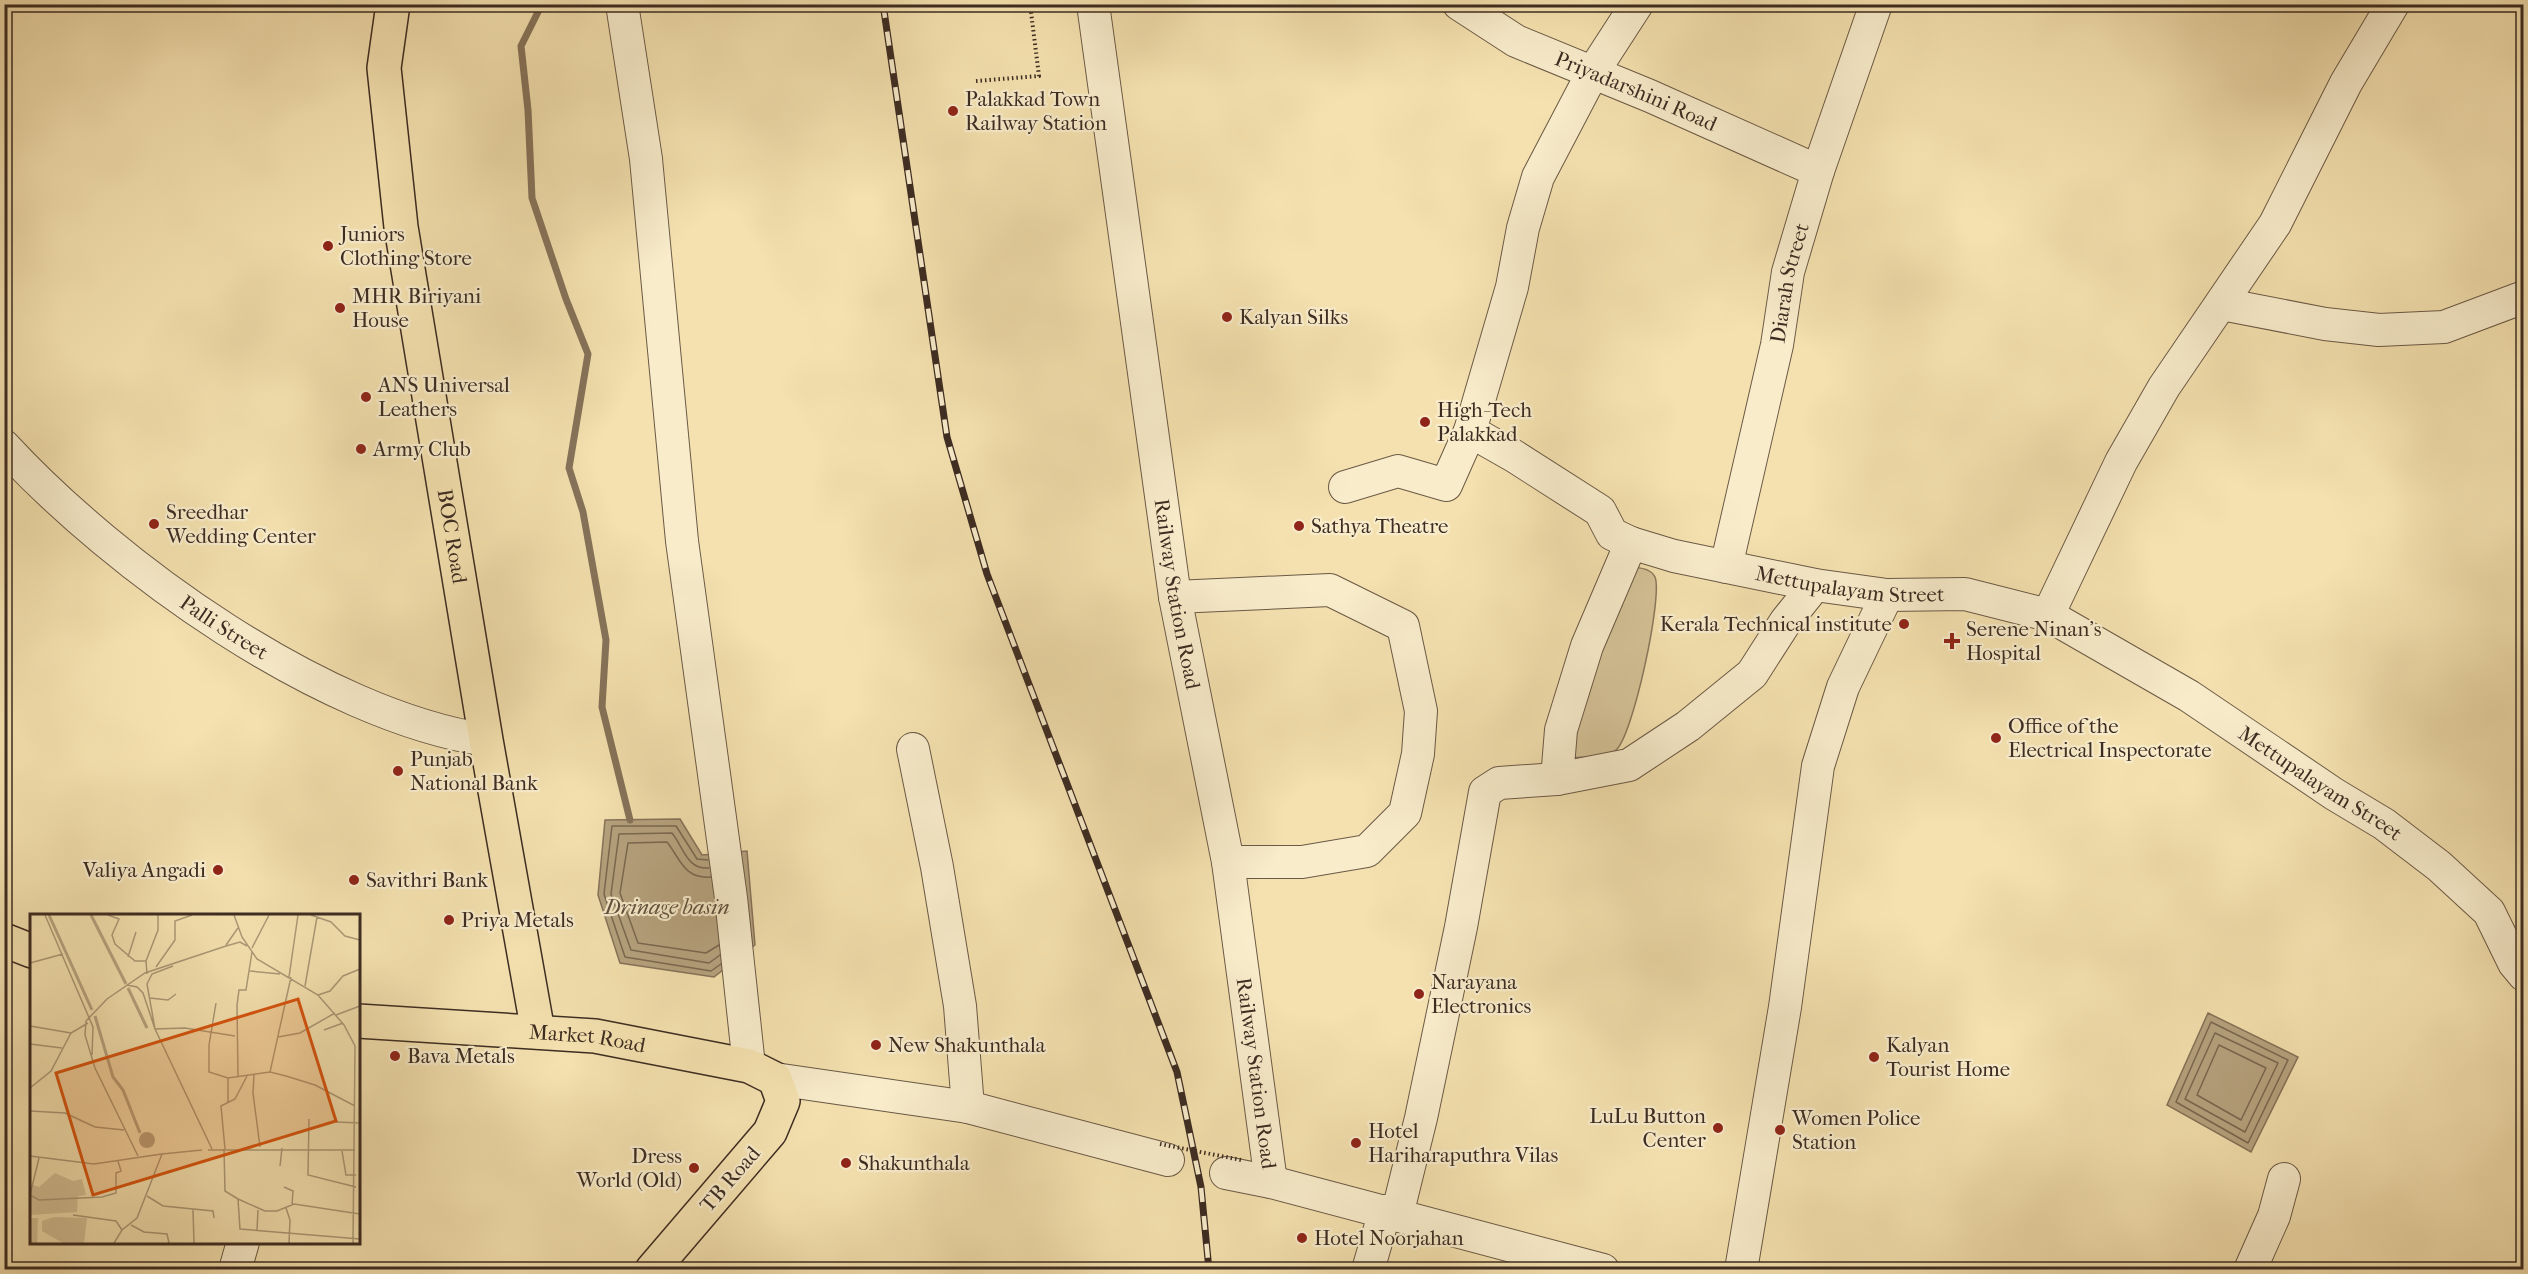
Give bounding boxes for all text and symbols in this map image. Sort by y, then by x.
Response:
street label: Priyadarshini Road [1551,46,1721,137]
place label: Palakkad Town Railway Station [965,87,1107,135]
marker: Palakkad Town Railway Station [946,104,960,118]
street label: Diarah Street [1765,220,1814,345]
place label: Juniors Clothing Store [338,222,472,270]
marker: Juniors Clothing Store [321,239,335,253]
place label: MHR Biriyani House [352,284,481,332]
marker: MHR Biriyani House [333,301,347,315]
place label: Kalyan Silks [1239,305,1348,329]
marker: Kalyan Silks [1220,310,1234,324]
place label: ANS Universal Leathers [377,373,510,421]
marker: ANS Universal Leathers [359,390,373,404]
place label: High-Tech Palakkad [1437,398,1532,446]
marker: High-Tech Palakkad [1418,415,1432,429]
place label: Army Club [372,437,471,461]
marker: Army Club [354,442,368,456]
street label: BOC Road [433,487,472,586]
street label: Railway Station Road [1150,497,1205,692]
place label: Sreedhar Wedding Center [165,500,316,548]
place label: Sathya Theatre [1311,514,1448,538]
marker: Sreedhar Wedding Center [147,517,161,531]
marker: Sathya Theatre [1292,519,1306,533]
street label: Mettupalayam Street [1753,561,1945,607]
street label: Palli Street [175,590,273,665]
place label: Kerala Technical institute [1660,612,1892,636]
marker: Kerala Technical institute [1897,617,1911,631]
place label: Serene Ninan's Hospital [1966,617,2102,665]
marker: Serene Ninan's Hospital [1943,632,1961,650]
place label: Office of the Electrical Inspectorate [2008,714,2212,762]
street label: Mettupalayam Street [2234,721,2407,846]
marker: Office of the Electrical Inspectorate [1989,731,2003,745]
place label: Punjab National Bank [410,747,538,795]
marker: Punjab National Bank [391,764,405,778]
place label: Valiya Angadi [82,858,206,882]
marker: Valiya Angadi [211,863,225,877]
place label: Savithri Bank [366,868,488,892]
marker: Savithri Bank [347,873,361,887]
water label: Drinage basin [603,894,729,920]
place label: Priya Metals [461,908,574,932]
marker: Priya Metals [442,913,456,927]
inset map [30,914,360,1244]
place label: Narayana Electronics [1431,970,1531,1018]
street label: Railway Station Road [1232,976,1281,1171]
marker: Narayana Electronics [1412,987,1426,1001]
street label: Market Road [528,1020,648,1058]
place label: New Shakunthala [888,1033,1046,1057]
place label: Kalyan Tourist Home [1886,1033,2010,1081]
marker: New Shakunthala [869,1038,883,1052]
place label: Bava Metals [407,1044,515,1068]
marker: Bava Metals [388,1049,402,1063]
marker: Kalyan Tourist Home [1867,1050,1881,1064]
place label: LuLu Button Center [1589,1104,1706,1152]
place label: Women Police Station [1791,1106,1920,1154]
place label: Hotel Hariharaputhra Vilas [1368,1119,1558,1167]
marker: LuLu Button Center [1711,1121,1725,1135]
marker: Women Police Station [1773,1123,1787,1137]
marker: Hotel Hariharaputhra Vilas [1349,1136,1363,1150]
street label: TB Road [695,1141,765,1217]
place label: Dress World (Old) [575,1144,682,1192]
place label: Shakunthala [858,1151,970,1175]
marker: Shakunthala [839,1156,853,1170]
marker: Dress World (Old) [687,1161,701,1175]
place label: Hotel Noorjahan [1314,1226,1464,1250]
marker: Hotel Noorjahan [1295,1231,1309,1245]

